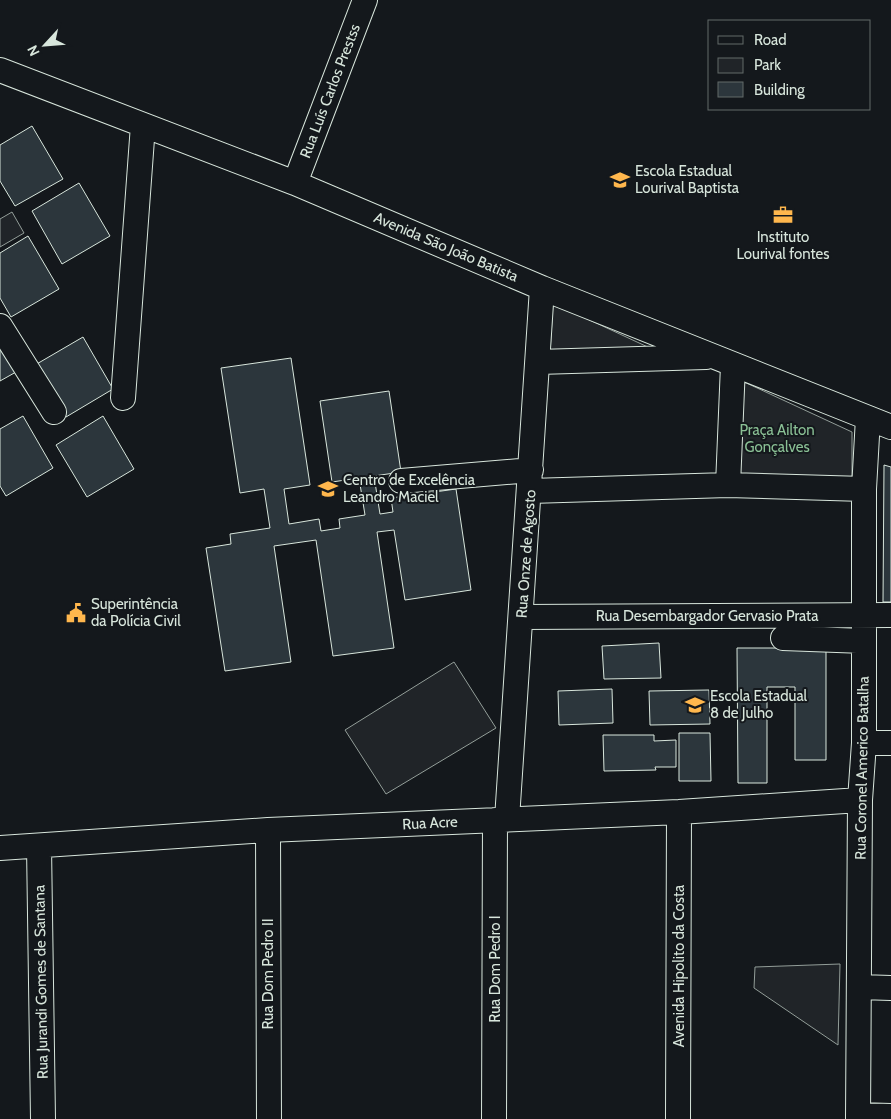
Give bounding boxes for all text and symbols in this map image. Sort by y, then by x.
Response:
north arrow [20,20,70,70]
legend [708,20,871,110]
street label: Rua Luís Carlos Prestss [296,21,364,161]
text: Road [754,31,787,49]
text: N [23,42,44,59]
text: Park [754,56,781,74]
text: Building [754,81,805,99]
place label: Escola Estadual Lourival Baptista [635,162,740,197]
school or university icon: Escola Estadual Lourival Baptista [609,169,631,191]
office icon: Instituto Lourival fontes [772,204,794,226]
street label: Avenida São João Batista [371,208,522,286]
place label: Instituto Lourival fontes [736,228,830,263]
park label: Praça Ailton Gonçalves [739,421,815,456]
place label: Centro de Excelência Leandro Maciel [343,471,476,506]
school or university icon: Centro de Excelência Leandro Maciel [317,478,339,500]
street label: Rua Onze de Agosto [513,489,539,619]
place label: Superintência da Polícia Civil [91,595,181,630]
public building icon: Superintência da Polícia Civil [65,602,87,624]
street label: Rua Desembargador Gervasio Prata [596,607,819,625]
street label: Rua Coronel Americo Batalha [851,675,873,860]
place label: Escola Estadual 8 de Julho [710,687,808,722]
school or university icon: Escola Estadual 8 de Julho [684,694,706,716]
street label: Rua Acre [402,813,458,833]
street label: Rua Jurandi Gomes de Santana [30,884,52,1079]
street label: Avenida Hipolito da Costa [670,884,688,1047]
street label: Rua Dom Pedro I [486,915,504,1023]
street label: Rua Dom Pedro II [259,918,277,1030]

